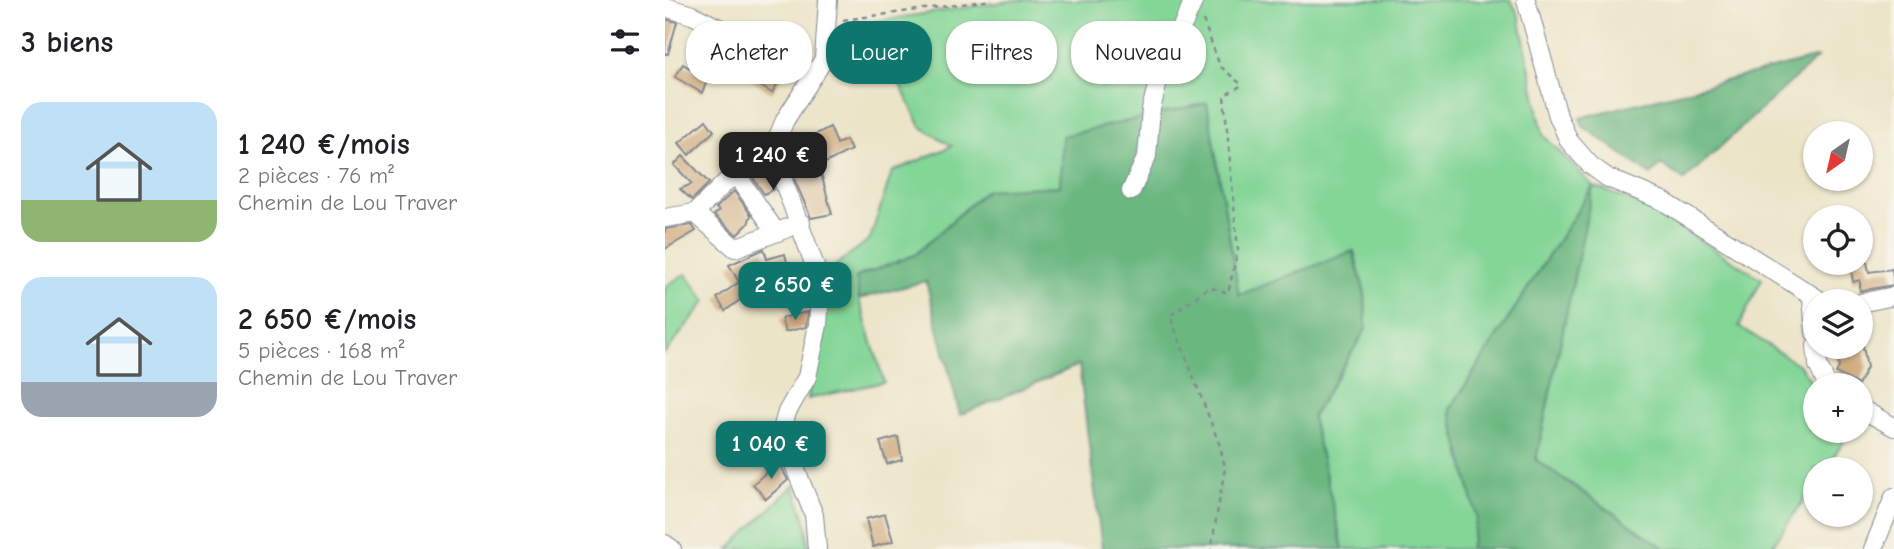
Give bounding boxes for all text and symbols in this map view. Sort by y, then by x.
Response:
chip: Acheter [686,21,812,84]
chip: Louer [826,21,932,84]
chip: Filtres [946,21,1057,84]
chip: Nouveau [1071,21,1206,84]
icon: filters [606,23,644,61]
text: 3 biens [21,25,113,60]
north arrow [1803,121,1873,191]
map controls [1803,121,1873,527]
text: 1 240 €/mois [238,127,410,162]
icon: home [77,130,161,214]
pin: 1 240 € [708,132,838,192]
text: 1 240 € [735,141,811,168]
text: 2 pièces · 76 m² [238,162,394,189]
text: Chemin de Lou Traver [238,189,457,216]
button: locate [1803,205,1873,275]
pin: 2 650 € [730,262,860,322]
text: 2 650 € [754,271,836,298]
button: layers [1803,289,1873,359]
text: 2 650 €/mois [238,302,416,337]
icon: home [77,305,161,389]
text: 5 pièces · 168 m² [238,337,405,364]
text: Chemin de Lou Traver [238,364,457,391]
button: + [1803,373,1873,443]
pin: 1 040 € [706,421,836,481]
text: 1 040 € [732,430,810,457]
button: − [1803,457,1873,527]

